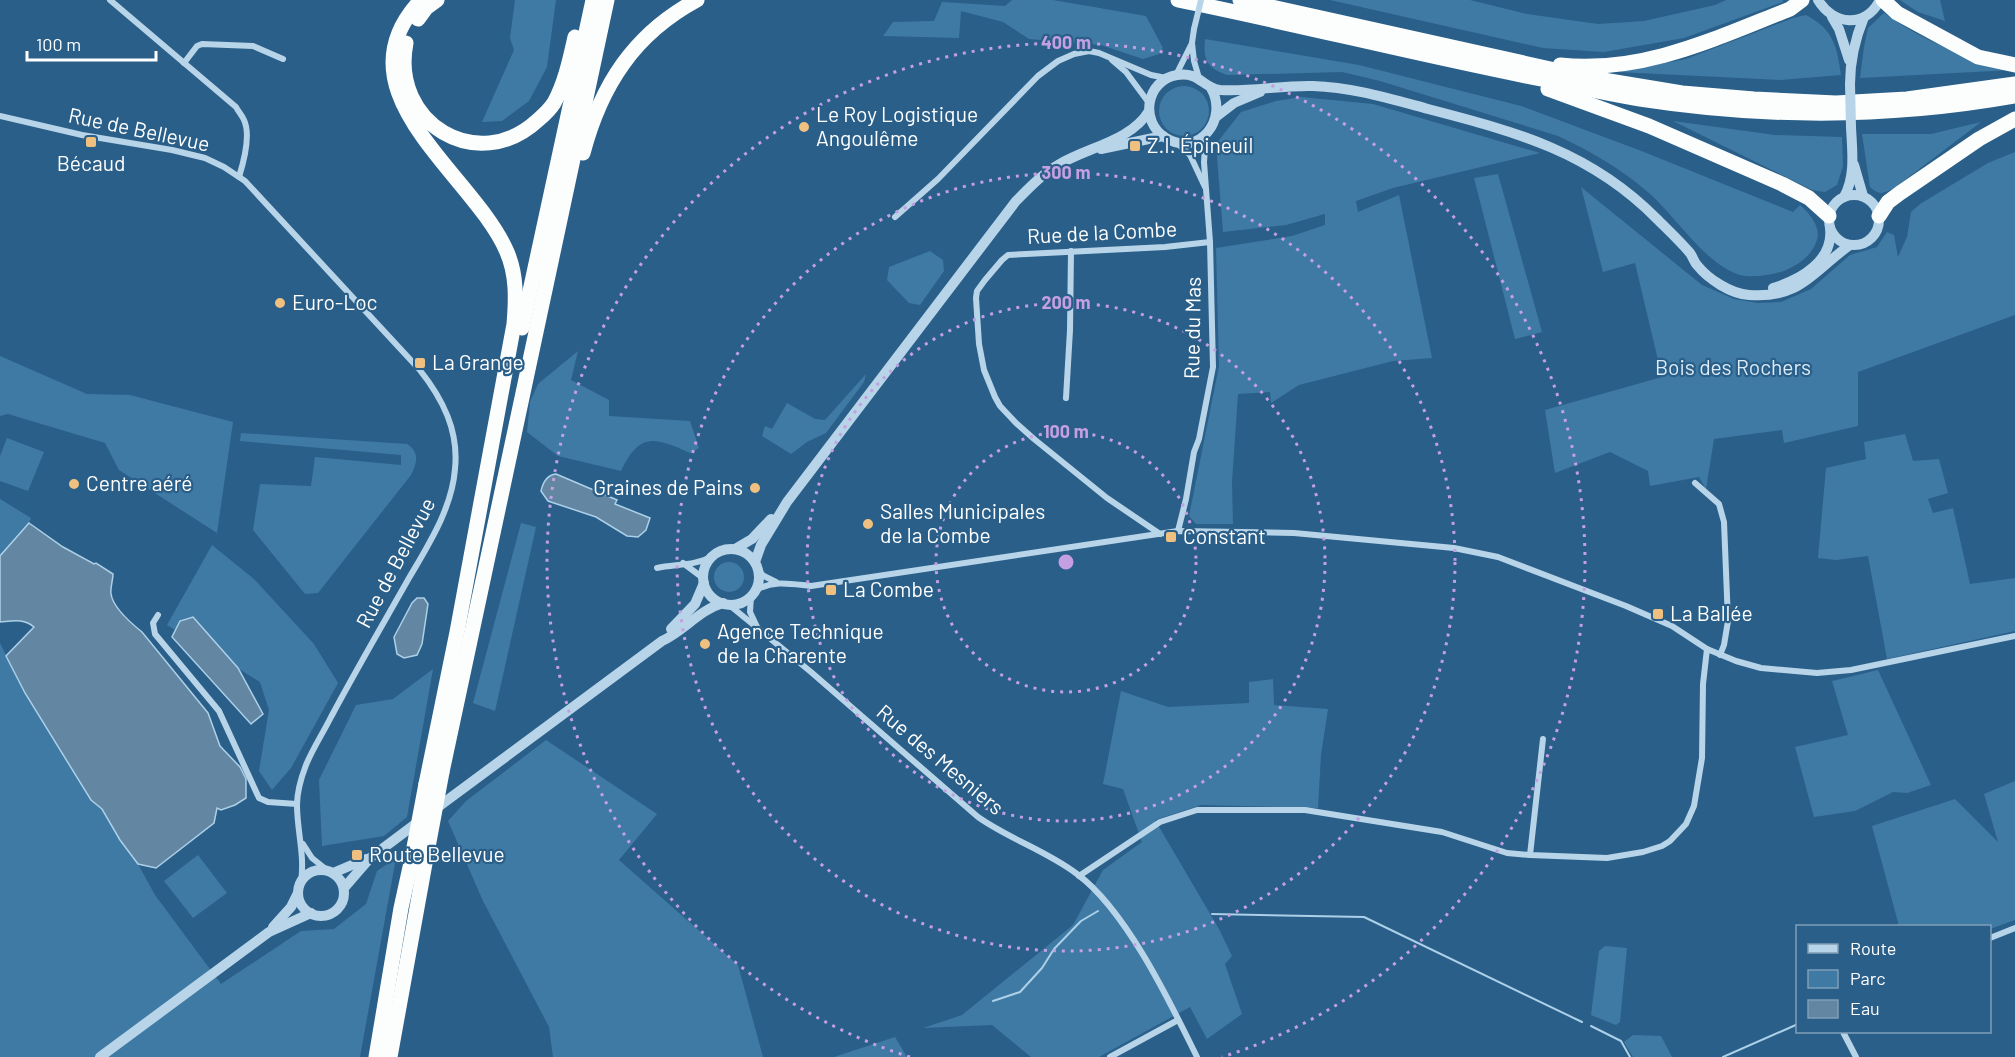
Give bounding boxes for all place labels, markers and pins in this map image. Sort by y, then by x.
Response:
place label: Le Roy Logistique Angoulême [816,101,978,150]
marker: Le Roy Logistique Angoulême [797,120,811,134]
place label: Z.I. Épineuil [1147,132,1253,157]
marker: Bécaud [84,135,98,149]
marker: Z.I. Épineuil [1128,139,1142,153]
place label: Bécaud [57,150,125,175]
place label: Euro-Loc [292,289,378,314]
marker: Euro-Loc [273,296,287,310]
place label: La Grange [432,349,524,374]
marker: La Grange [413,356,427,370]
place label: Centre aéré [86,470,192,495]
place label: Graines de Pains [593,474,743,499]
marker: Centre aéré [67,477,81,491]
marker: Graines de Pains [748,481,762,495]
place label: Salles Municipales de la Combe [880,498,1045,547]
marker: Salles Municipales de la Combe [861,517,875,531]
place label: Constant [1183,523,1266,548]
marker: Constant [1164,530,1178,544]
centre of rings [1056,552,1076,572]
place label: La Combe [843,576,934,601]
marker: La Combe [824,583,838,597]
place label: La Ballée [1670,600,1753,625]
marker: La Ballée [1651,607,1665,621]
place label: Agence Technique de la Charente [717,618,884,667]
marker: Agence Technique de la Charente [698,637,712,651]
place label: Route Bellevue [369,841,505,866]
marker: Route Bellevue [350,848,364,862]

